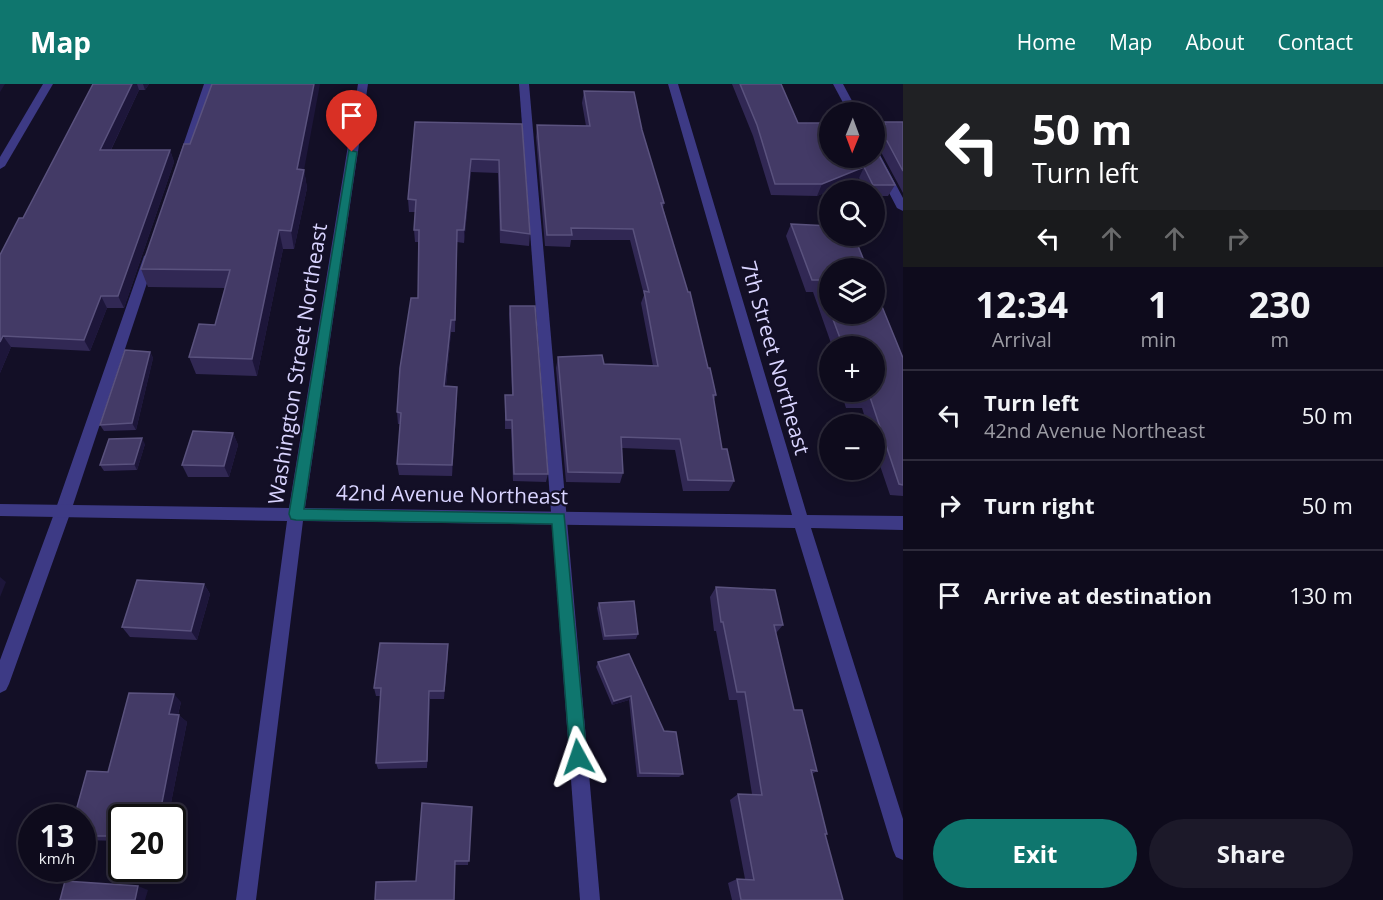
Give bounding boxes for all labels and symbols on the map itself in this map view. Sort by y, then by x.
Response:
pin [326,90,377,152]
north arrow [819,102,885,168]
street label: Washington Street Northeast [261,221,333,507]
street label: 7th Street Northeast [735,258,817,458]
street label: 42nd Avenue Northeast [336,478,568,510]
position arrow [546,725,610,789]
speed limit sign: 20 [108,804,186,882]

